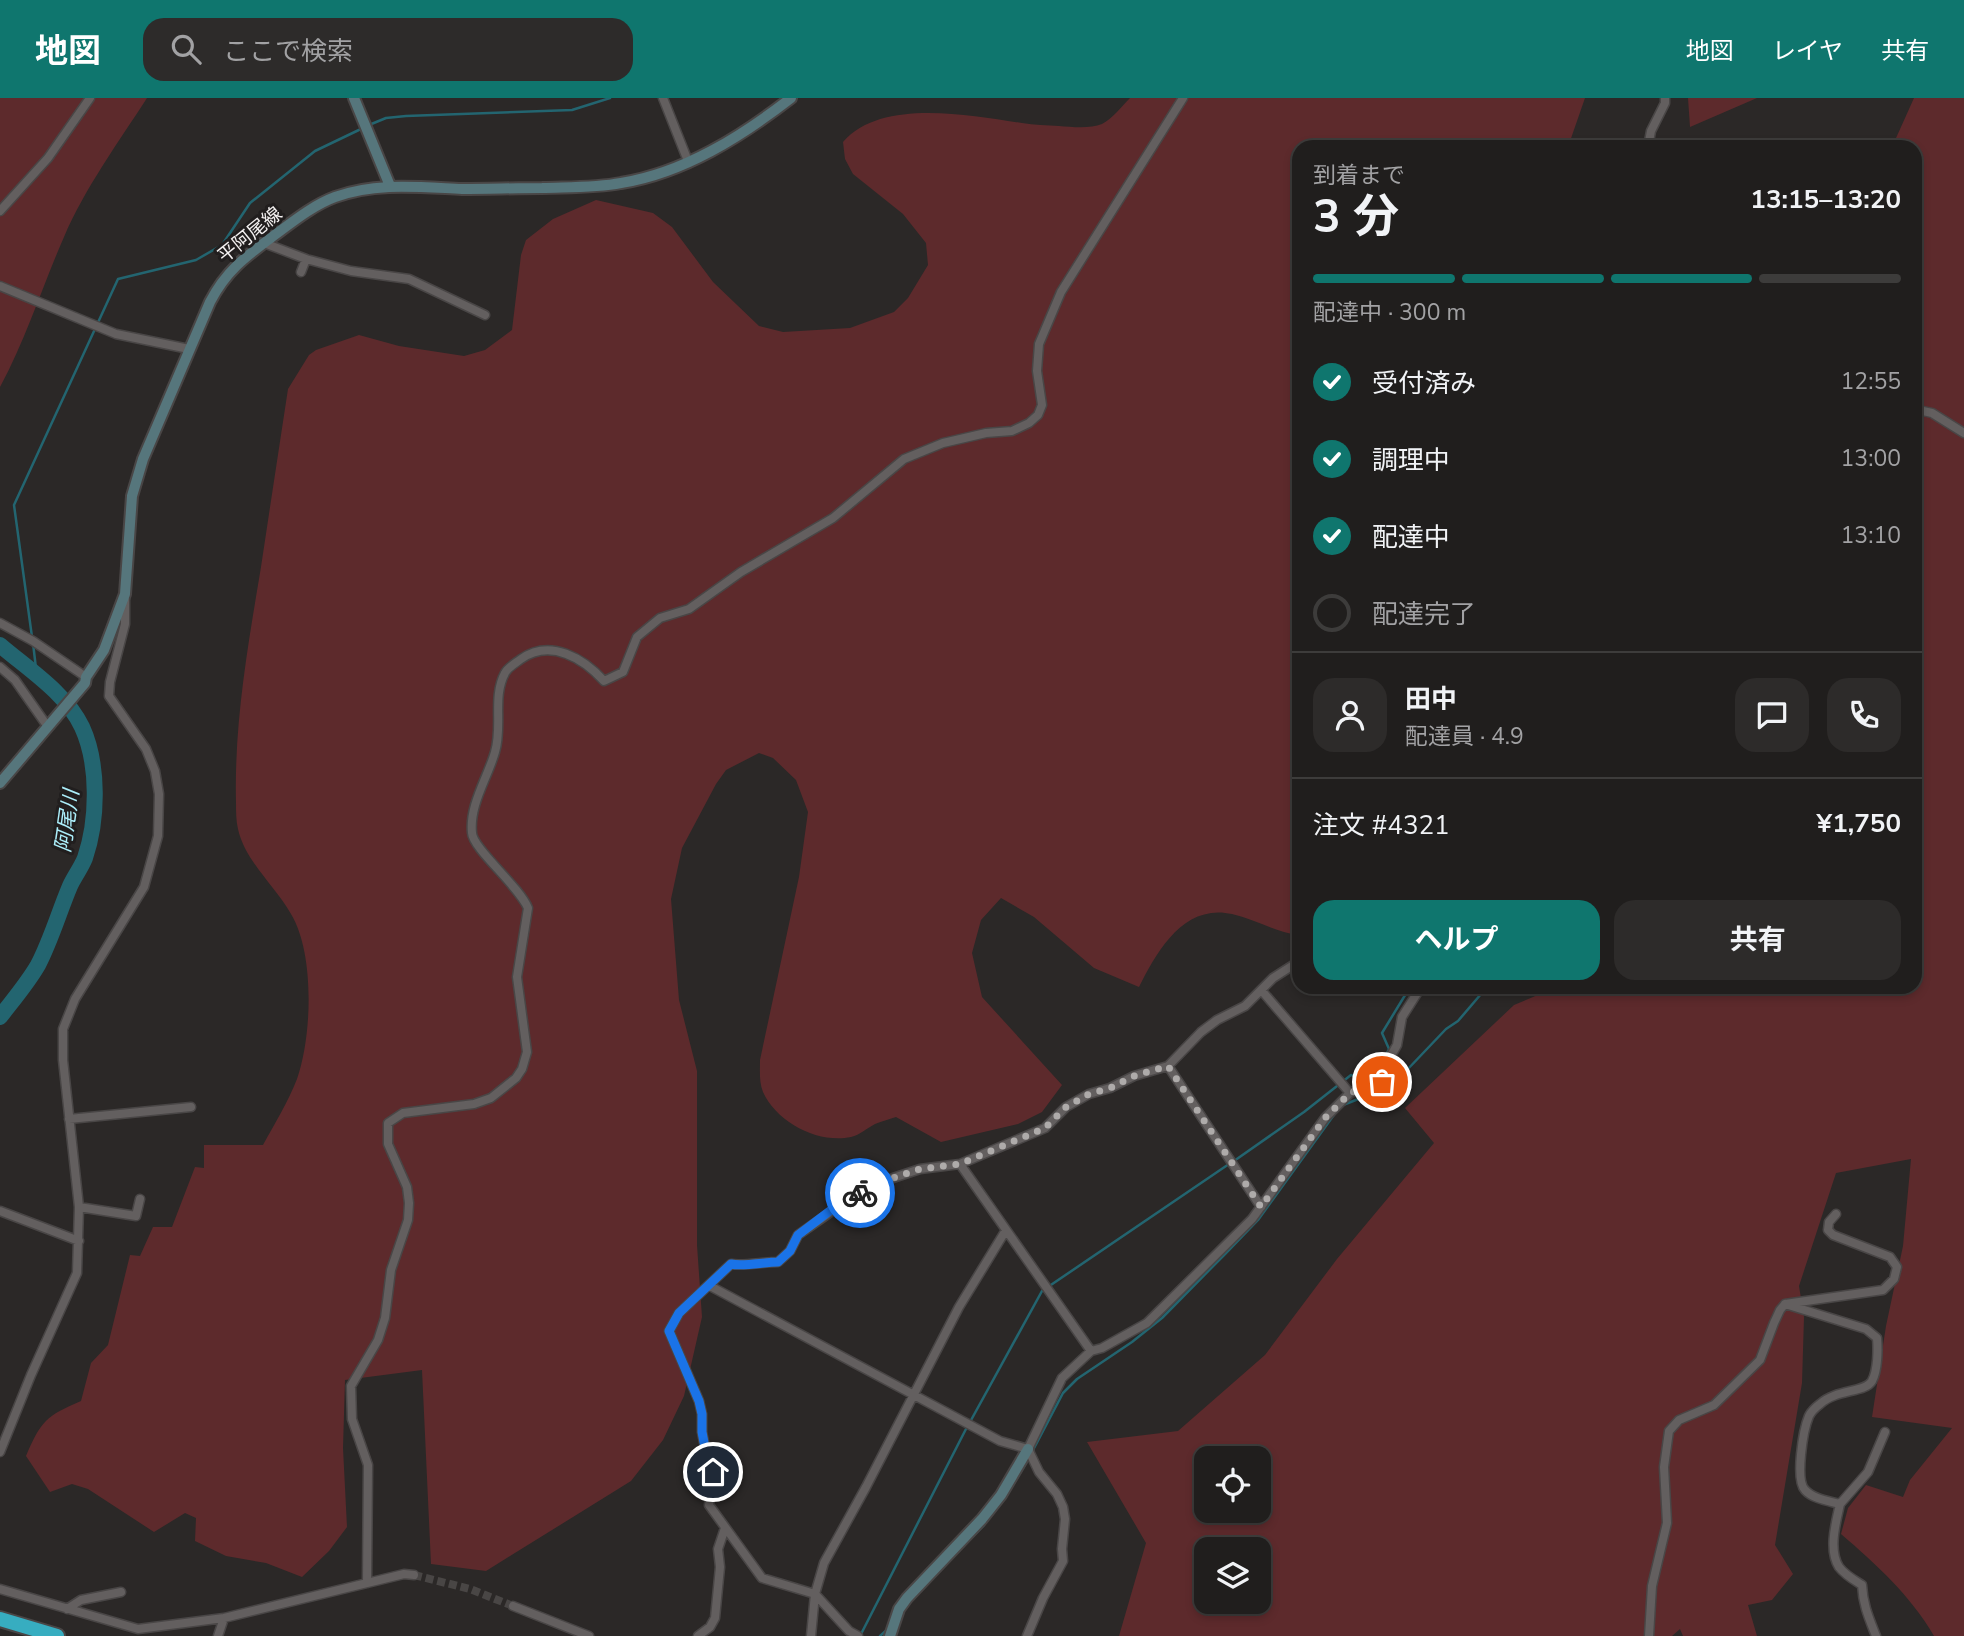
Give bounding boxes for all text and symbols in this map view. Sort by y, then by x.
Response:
search box [143,18,633,81]
text: 地図 [35,29,101,74]
icon: search [167,30,205,68]
text: ここで検索 [223,34,353,69]
text: 地図 [1686,35,1734,67]
text: レイヤ [1772,35,1843,67]
text: 共有 [1881,35,1929,67]
text: 到着まで [1313,160,1405,191]
text: 13:15–13:20 [1750,182,1901,217]
text: 3 分 [1313,185,1399,248]
street label: 平阿尾線 [212,201,288,269]
text: 配達中 · 300 m [1313,297,1466,328]
icon: check [1313,363,1351,401]
text: 受付済み [1372,366,1476,401]
text: 12:55 [1841,366,1901,397]
icon: check [1313,440,1351,478]
text: 調理中 [1372,443,1450,478]
text: 13:00 [1841,443,1901,474]
icon: check [1313,517,1351,555]
text: 配達中 [1372,520,1450,555]
text: 13:10 [1841,520,1901,551]
text: 配達完了 [1372,597,1476,632]
button: person [1313,678,1387,752]
button: chat [1735,678,1809,752]
button: phone [1827,678,1901,752]
text: 田中 [1405,682,1457,717]
text: 配達員 · 4.9 [1405,721,1524,752]
water label: 阿尾川 [49,786,86,854]
text: ¥1,750 [1817,806,1901,841]
text: 注文 #4321 [1313,808,1450,843]
button: ヘルプ [1313,900,1600,980]
button: 共有 [1614,900,1901,980]
pin [1352,1052,1412,1112]
icon: bag [1363,1063,1401,1101]
courier [825,1158,895,1228]
icon: bike [841,1174,879,1212]
pin [683,1442,743,1502]
map controls [1194,1446,1271,1614]
button: locate [1194,1446,1271,1523]
icon: home [694,1453,732,1491]
button: layers [1194,1537,1271,1614]

